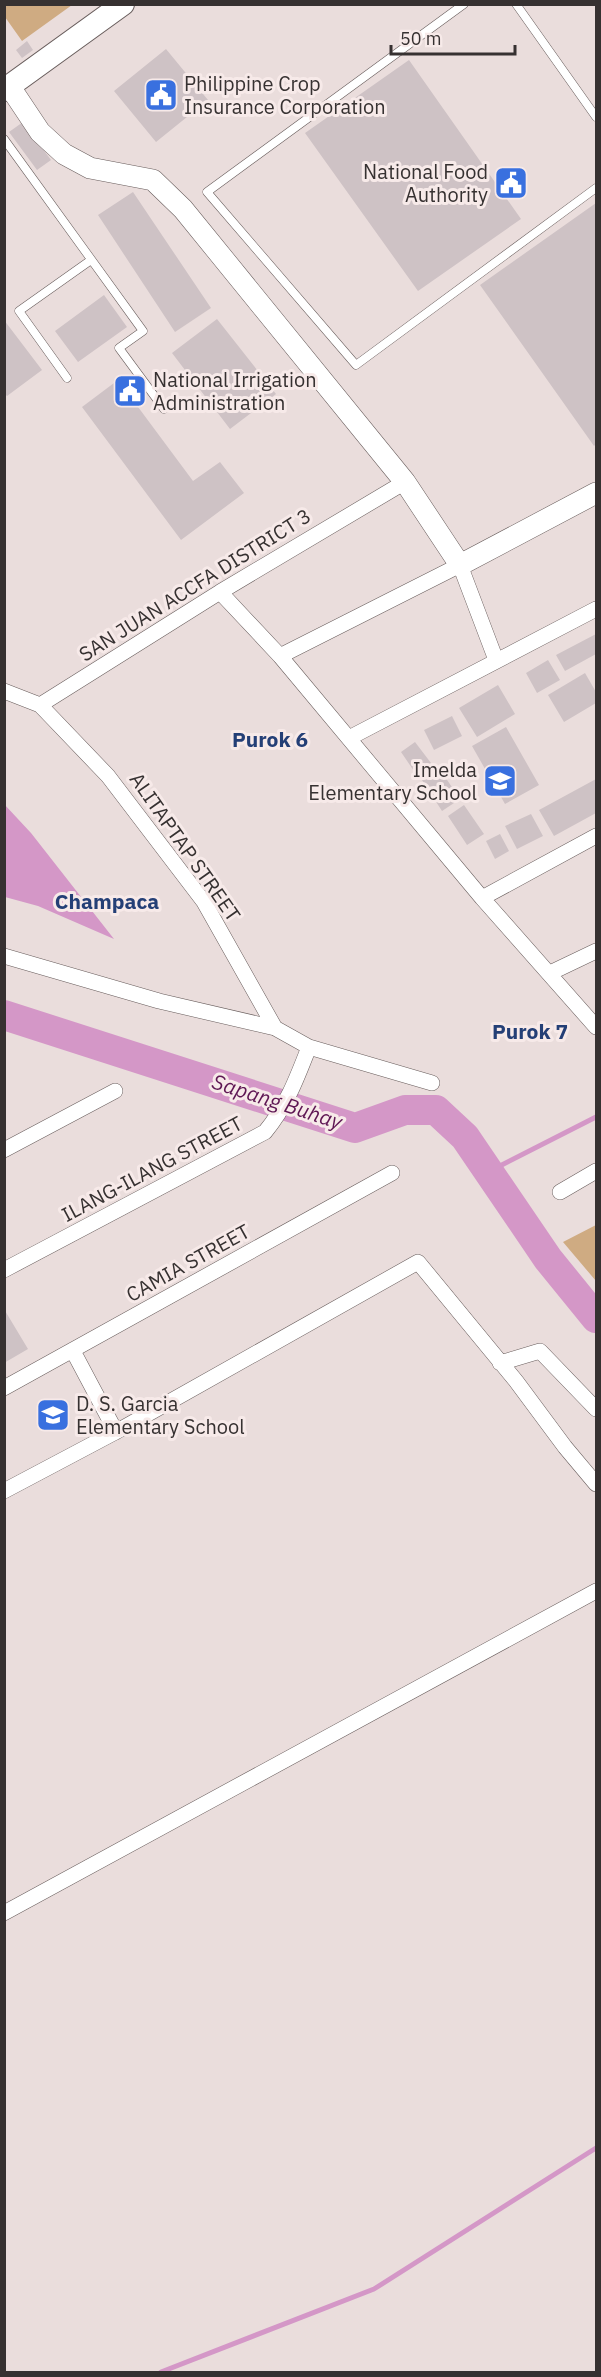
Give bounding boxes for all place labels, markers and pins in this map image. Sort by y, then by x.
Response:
place label: Philippine Crop Insurance Corporation [184,70,386,120]
public building icon: Philippine Crop Insurance Corporation [143,77,179,113]
place label: National Food Authority [363,158,488,208]
public building icon: National Food Authority [493,165,529,201]
place label: National Irrigation Administration [153,366,317,416]
public building icon: National Irrigation Administration [112,373,148,409]
place label: Imelda Elementary School [308,756,477,806]
school or university icon: Imelda Elementary School [482,763,518,799]
place label: D. S. Garcia Elementary School [76,1390,245,1440]
school or university icon: D. S. Garcia Elementary School [35,1397,71,1433]

